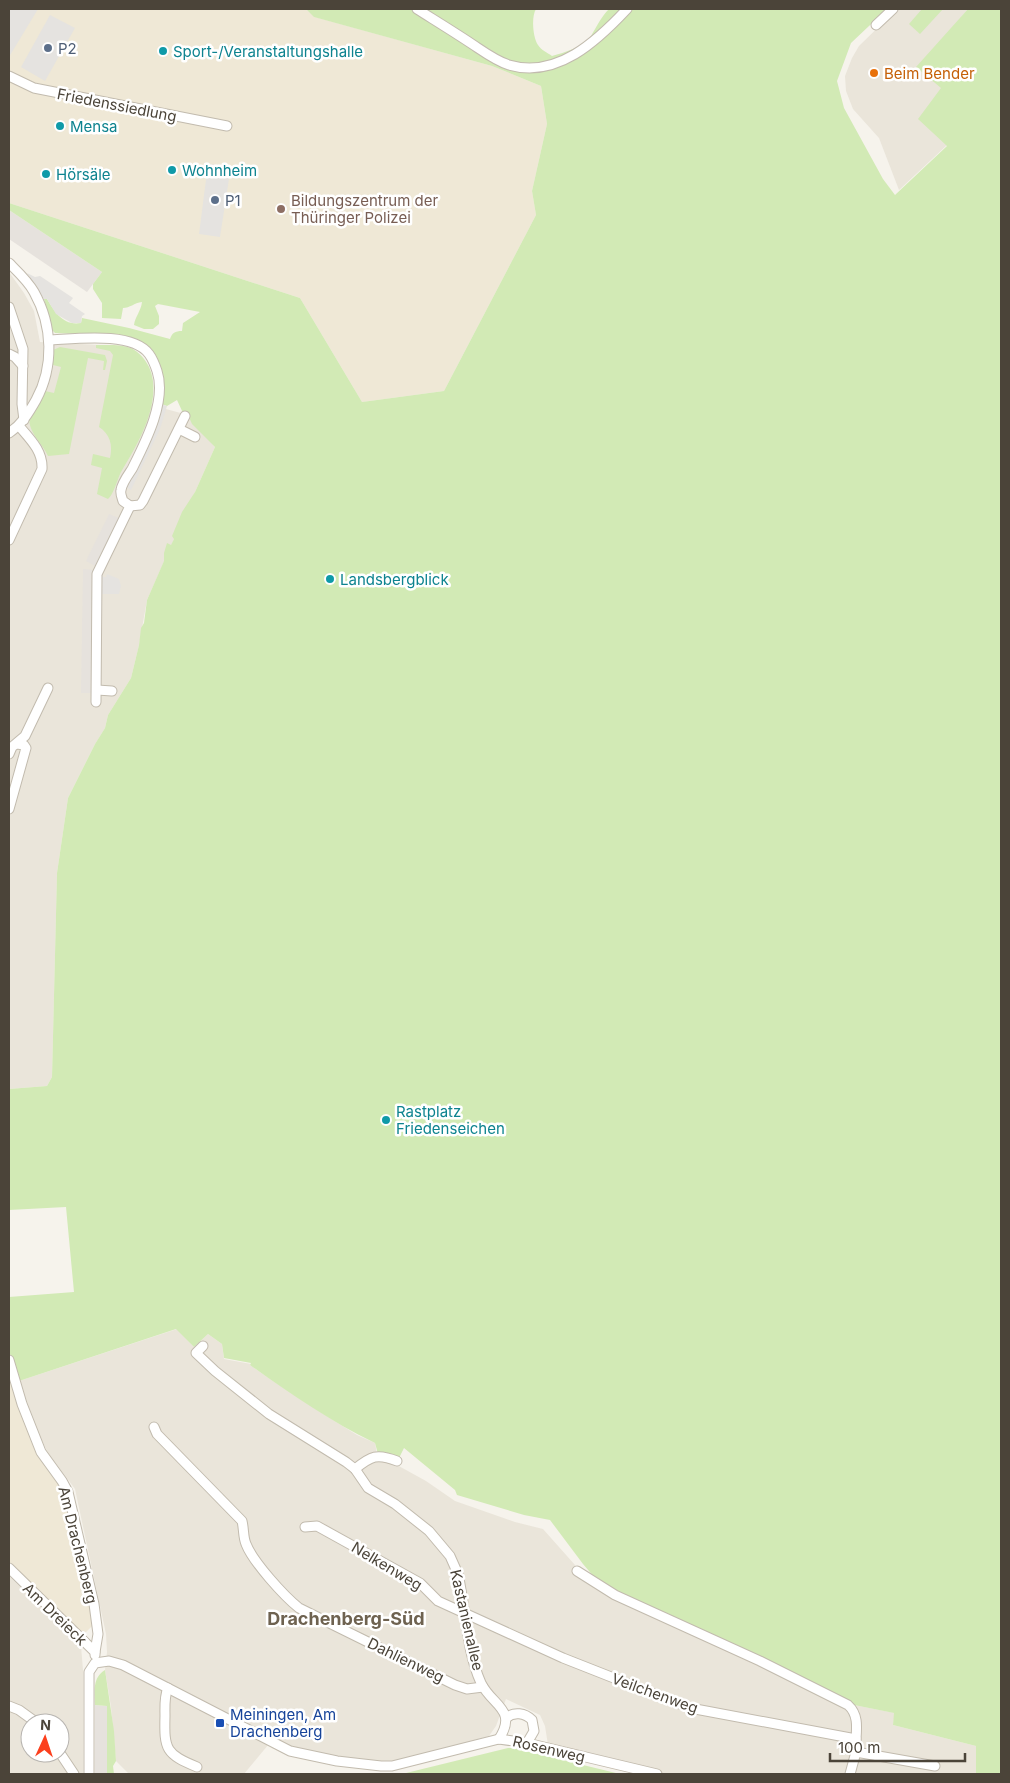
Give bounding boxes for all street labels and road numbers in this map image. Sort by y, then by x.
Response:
street label: Friedenssiedlung [56,84,178,126]
street label: Am Drachenberg [54,1484,102,1606]
street label: Nelkenweg [348,1537,426,1595]
street label: Kastanienallee [446,1568,488,1672]
street label: Am Dreieck [19,1579,92,1650]
street label: Dahlienweg [365,1633,447,1687]
street label: Veilchenweg [609,1669,701,1717]
street label: Rosenweg [511,1731,587,1767]

